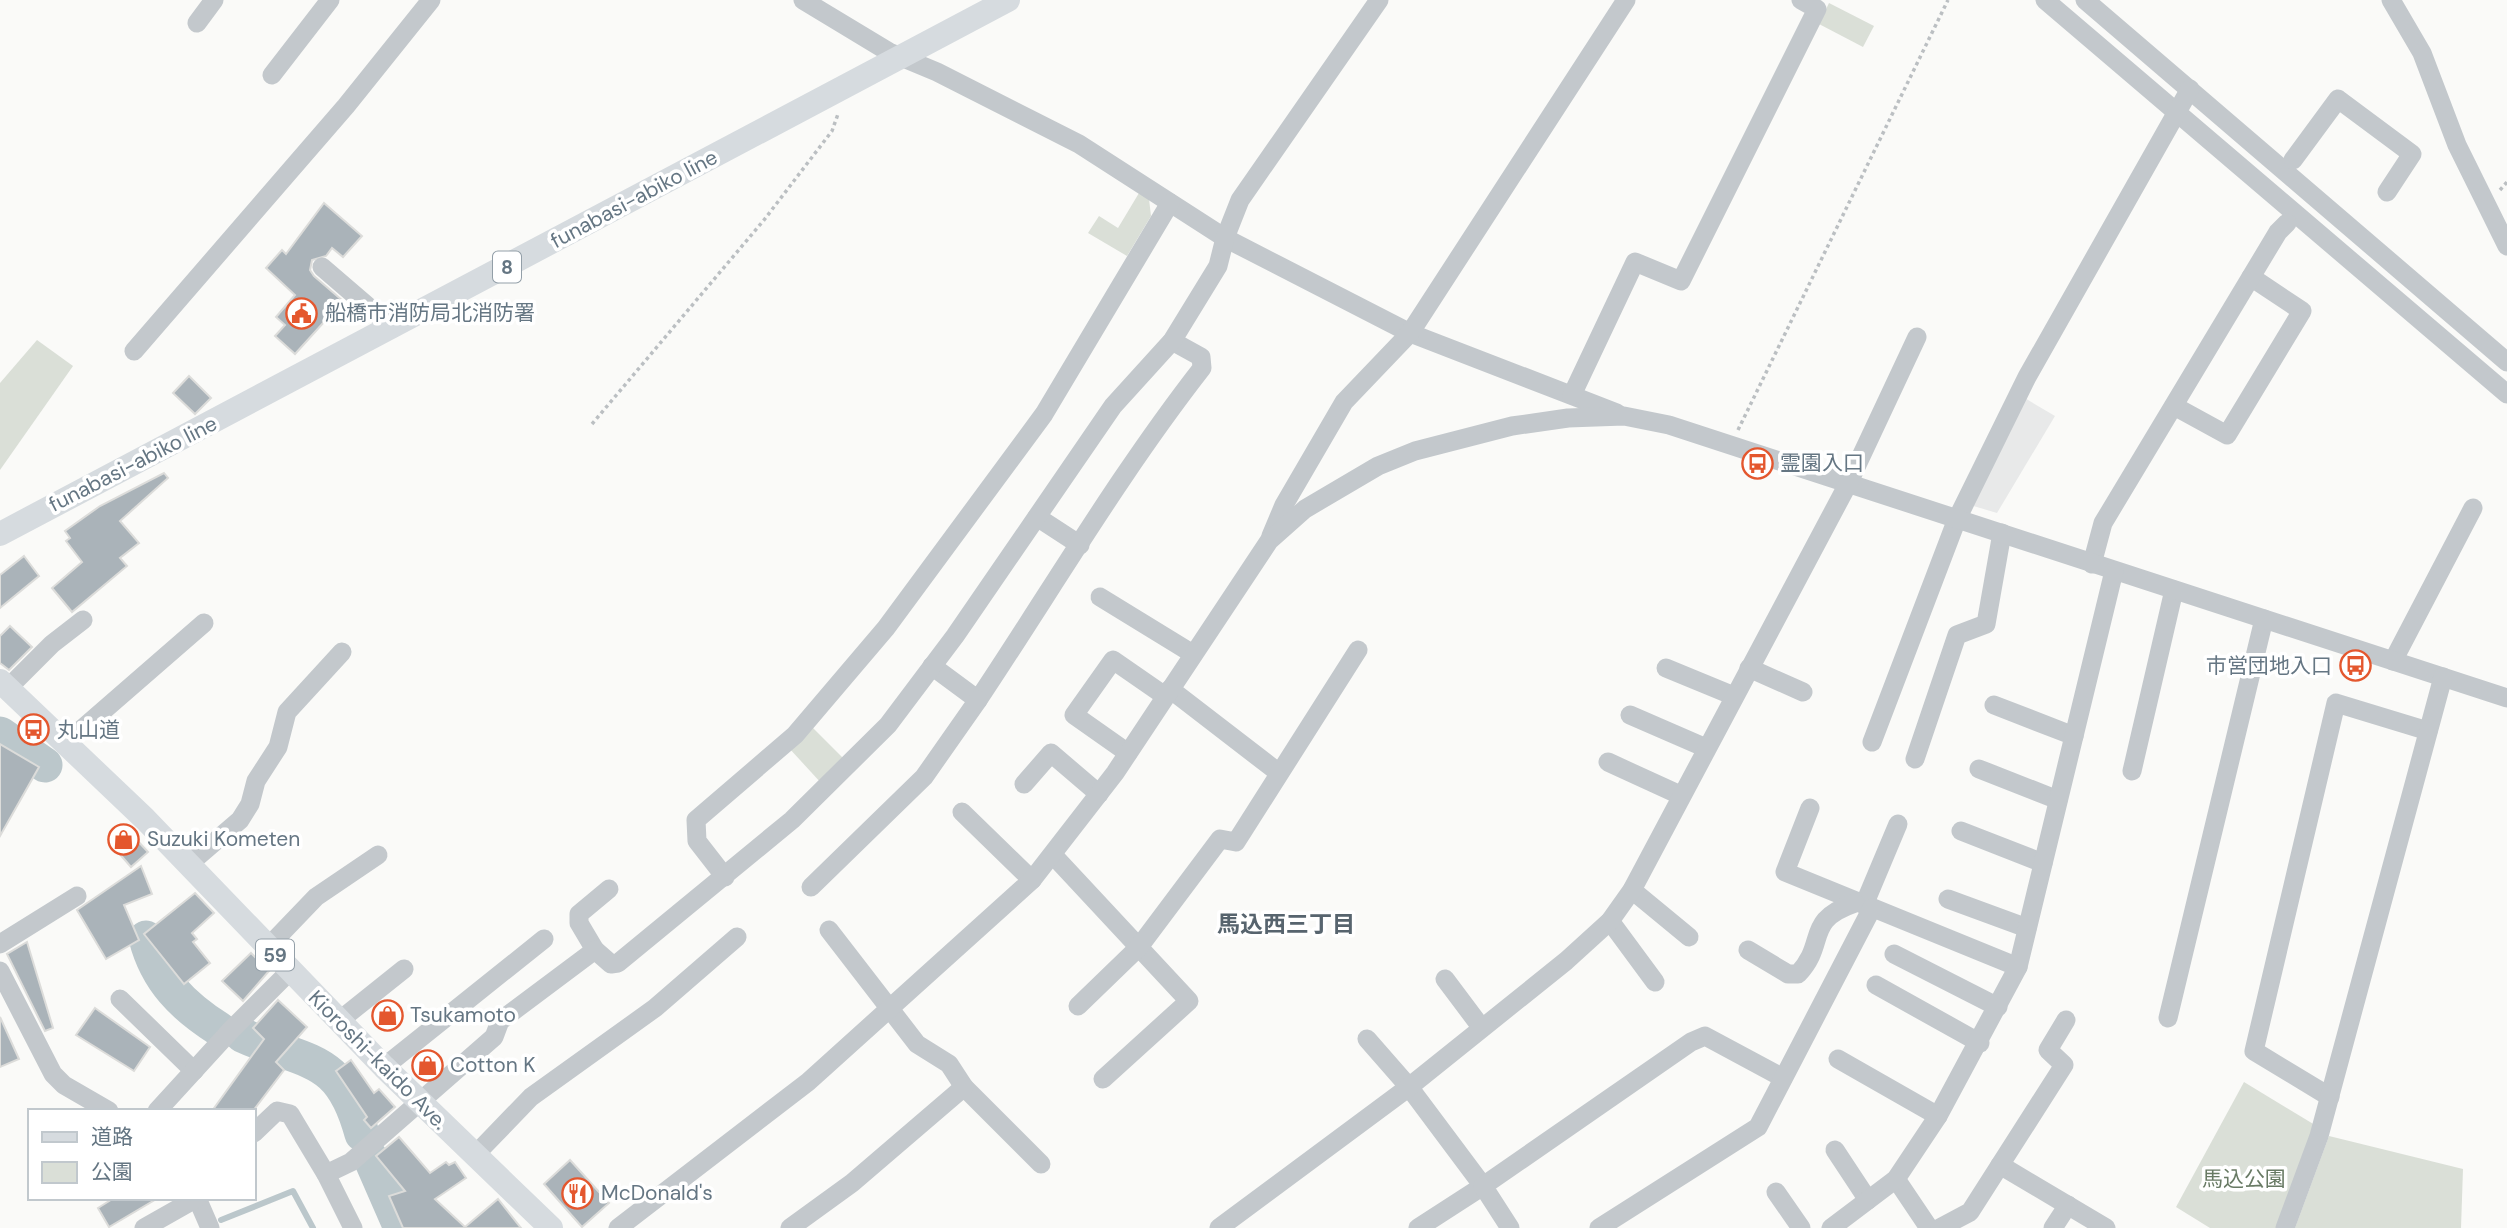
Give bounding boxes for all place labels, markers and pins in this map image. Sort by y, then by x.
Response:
public building icon: 船橋市消防局北消防署 [285,296,319,330]
place label: 船橋市消防局北消防署 [325,299,535,327]
bus stop icon: 霊園入口 [1740,446,1774,480]
place label: 霊園入口 [1780,449,1864,477]
bus stop icon: 市営団地入口 [2338,649,2372,683]
place label: 市営団地入口 [2206,652,2332,680]
bus stop icon: 丸山道 [17,713,51,747]
place label: 丸山道 [57,716,120,744]
shop icon: Suzuki Kometen [107,822,141,856]
place label: Suzuki Kometen [147,825,300,853]
shop icon: Tsukamoto [370,998,404,1032]
place label: Tsukamoto [410,1001,516,1029]
shop icon: Cotton K [410,1048,444,1082]
place label: Cotton K [450,1051,536,1079]
restaurant icon: McDonald's [561,1176,595,1210]
place label: McDonald's [601,1179,713,1207]

